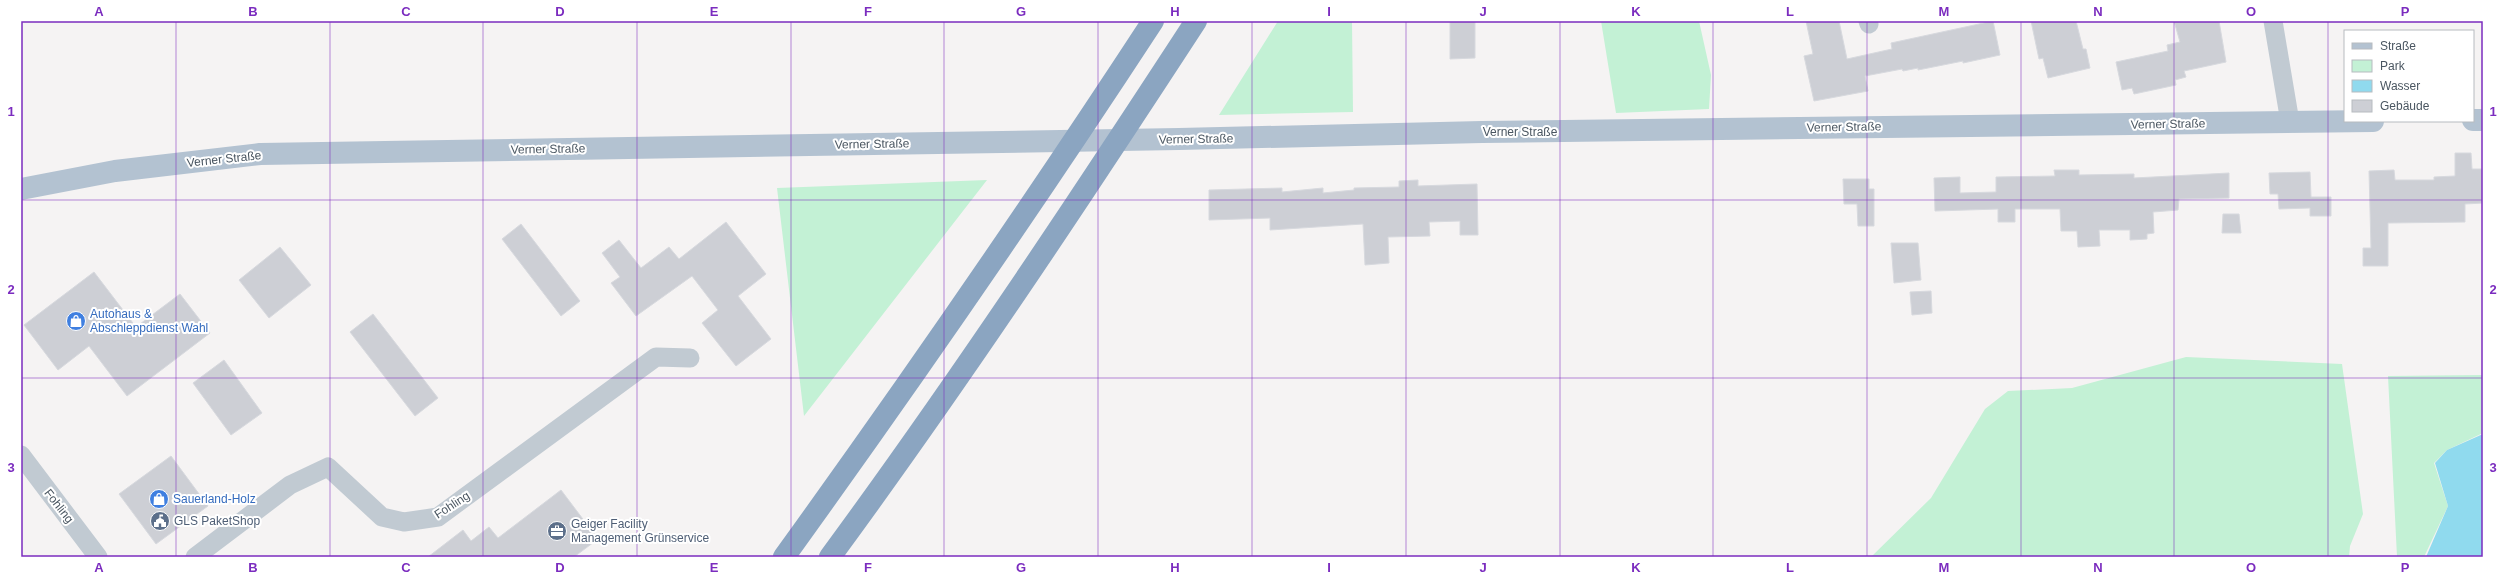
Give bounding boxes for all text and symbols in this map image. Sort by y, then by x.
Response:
text: A [94,4,104,19]
text: B [248,4,258,19]
text: C [401,4,411,19]
text: D [555,4,565,19]
text: E [710,4,719,19]
text: F [864,4,872,19]
text: G [1016,4,1026,19]
text: H [1170,4,1180,19]
text: I [1327,4,1331,19]
text: J [1479,4,1487,19]
text: K [1631,4,1641,19]
text: L [1786,4,1794,19]
text: M [1939,4,1949,19]
text: N [2093,4,2103,19]
text: O [2246,4,2256,19]
text: P [2401,4,2410,19]
legend [2344,30,2474,122]
text: Straße [2380,39,2416,53]
text: Park [2380,59,2406,73]
text: Wasser [2380,79,2420,93]
text: Gebäude [2380,99,2430,113]
text: 1 [7,104,15,119]
text: 1 [2489,104,2497,119]
street label: Verner Straße [2131,116,2206,132]
street label: Verner Straße [1807,119,1882,135]
street label: Verner Straße [1483,125,1558,139]
street label: Verner Straße [1159,131,1234,147]
street label: Verner Straße [835,136,910,152]
street label: Verner Straße [511,141,586,157]
street label: Verner Straße [186,148,262,170]
text: 2 [7,282,15,297]
text: 2 [2489,282,2497,297]
place label: Autohaus & Abschleppdienst Wahl [90,307,208,335]
shop icon: Autohaus & Abschleppdienst Wahl [65,310,87,332]
text: 3 [7,460,15,475]
text: 3 [2489,460,2497,475]
street label: Fohling [41,486,77,526]
shop icon: Sauerland-Holz [148,488,170,510]
street label: Fohling [432,488,472,522]
place label: Sauerland-Holz [173,492,256,506]
public building icon: GLS PaketShop [149,510,171,532]
place label: GLS PaketShop [174,514,260,528]
place label: Geiger Facility Management Grünservice [571,517,709,545]
office icon: Geiger Facility Management Grünservice [546,520,568,542]
text: A [94,560,104,575]
text: B [248,560,258,575]
text: C [401,560,411,575]
text: D [555,560,565,575]
text: E [710,560,719,575]
text: F [864,560,872,575]
text: G [1016,560,1026,575]
text: H [1170,560,1180,575]
text: I [1327,560,1331,575]
text: J [1479,560,1487,575]
text: K [1631,560,1641,575]
text: L [1786,560,1794,575]
text: M [1939,560,1949,575]
text: N [2093,560,2103,575]
text: O [2246,560,2256,575]
text: P [2401,560,2410,575]

